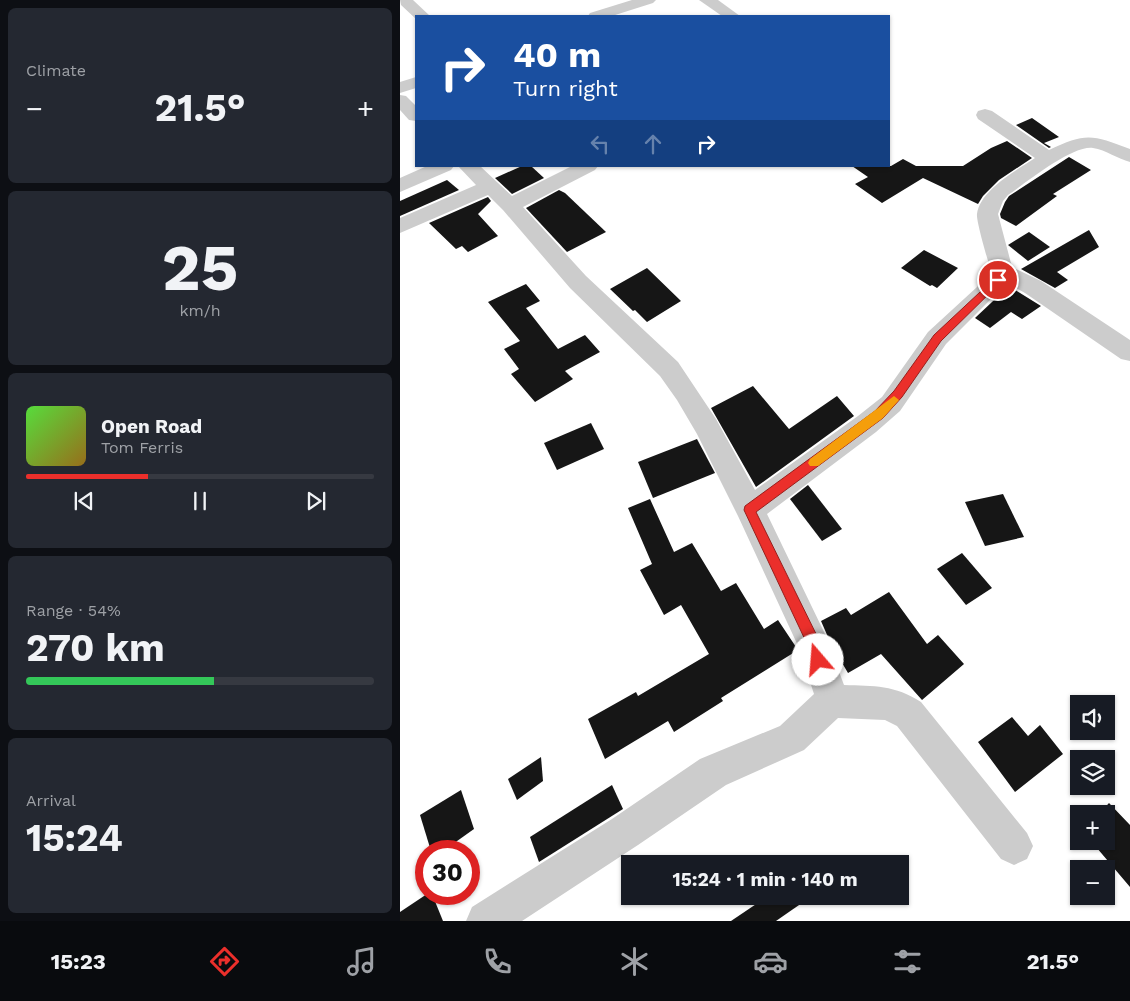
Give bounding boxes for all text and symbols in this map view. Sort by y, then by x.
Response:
text: 40 m [513,34,601,76]
icon: right [430,35,495,100]
text: Climate [26,61,86,80]
text: Turn right [513,76,618,101]
text: 21.5° [154,86,246,130]
text: − [26,92,43,125]
text: + [357,92,374,125]
icon: left [586,130,614,158]
icon: ahead [639,130,667,158]
icon: right [692,130,720,158]
text: 25 [162,230,238,306]
pin [977,259,1019,301]
icon: arrive [984,266,1012,294]
text: km/h [179,301,221,320]
text: Open Road [101,415,202,438]
text: Tom Ferris [101,438,183,457]
icon: previous [70,487,98,515]
icon: pause [186,487,214,515]
icon: next [302,487,330,515]
text: Range · 54% [26,601,121,620]
text: 270 km [26,626,165,670]
position arrow [791,633,843,685]
map controls [1070,695,1115,905]
button: sound [1070,695,1115,740]
button: layers [1070,750,1115,795]
text: Arrival [26,791,76,810]
button: + [1070,805,1115,850]
text: 15:24 [26,816,123,860]
speed limit sign: 30 [415,840,480,905]
button: − [1070,860,1115,905]
text: 15:24 · 1 min · 140 m [672,868,858,891]
icon: directions [207,944,242,979]
icon: music [344,944,379,979]
icon: phone [480,944,515,979]
icon: climate [617,944,652,979]
icon: car [753,944,788,979]
icon: filters [890,944,925,979]
text: 15:23 [51,949,106,974]
text: 21.5° [1026,949,1079,974]

